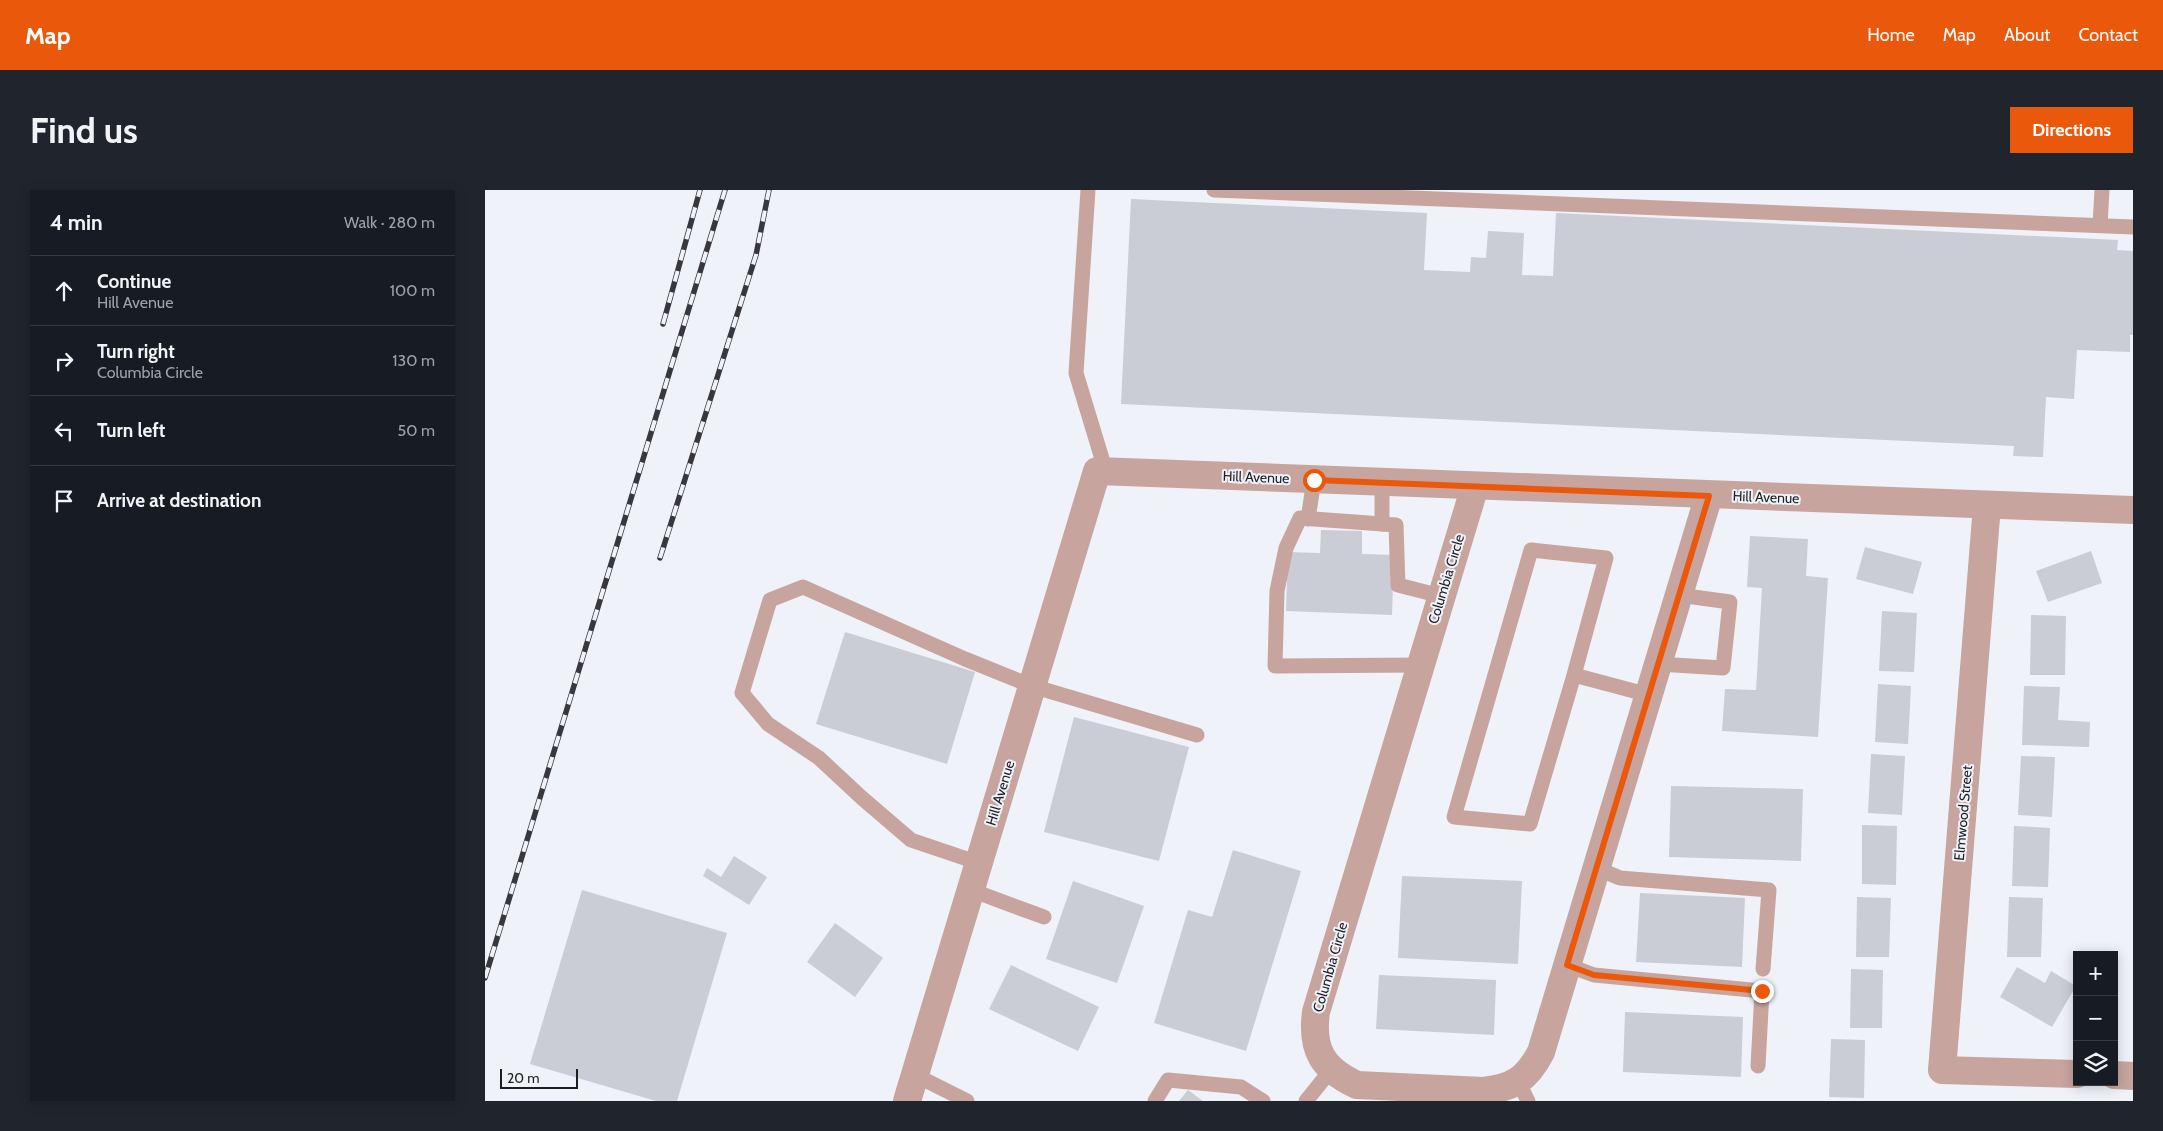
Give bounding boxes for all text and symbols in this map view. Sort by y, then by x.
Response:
text: Map [25,21,71,50]
text: Home [1867,24,1915,46]
text: Map [1943,24,1976,46]
text: About [2004,24,2050,46]
text: Contact [2078,24,2138,46]
button: Directions [2010,107,2133,153]
text: Find us [30,109,138,152]
text: 4 min [50,210,103,235]
text: Walk · 280 m [344,213,435,232]
text: Continue [97,270,171,293]
icon: ahead [50,277,78,305]
text: 100 m [390,281,435,300]
text: Hill Avenue [97,293,173,312]
text: Turn right [97,340,175,363]
icon: right [50,347,78,375]
text: 130 m [392,351,435,370]
text: Columbia Circle [97,363,203,382]
icon: left [50,417,78,445]
text: Turn left [97,419,165,442]
text: 50 m [398,421,435,440]
street label: Hill Avenue [1222,467,1290,487]
route start [1303,469,1326,492]
icon: arrive [50,487,78,515]
street label: Hill Avenue [1732,487,1800,507]
text: Arrive at destination [97,489,261,512]
street label: Columbia Circle [1424,532,1468,626]
street label: Hill Avenue [982,758,1018,828]
street label: Elmwood Street [1950,764,1976,861]
street label: Columbia Circle [1309,920,1351,1014]
map controls [2073,951,2118,1086]
button: + [2073,951,2118,996]
route end [1751,980,1774,1003]
button: − [2073,996,2118,1041]
button: layers [2073,1041,2118,1086]
scale bar [500,1066,577,1089]
text: 20 m [507,1069,540,1087]

